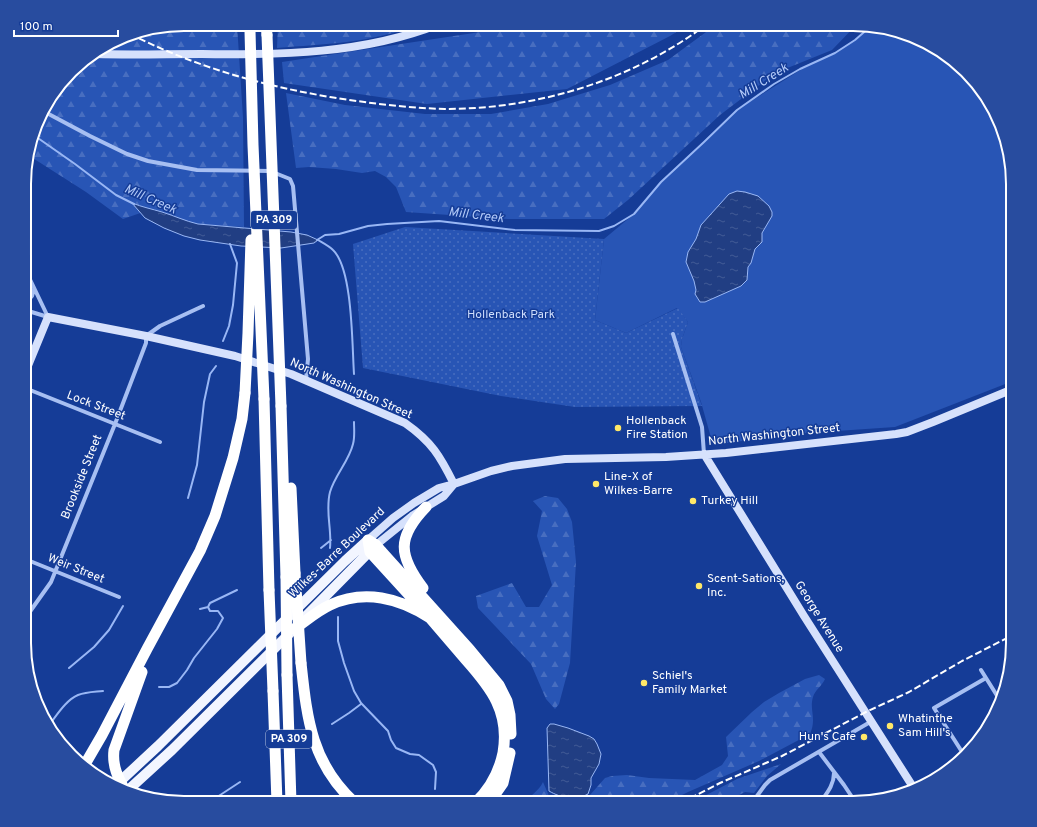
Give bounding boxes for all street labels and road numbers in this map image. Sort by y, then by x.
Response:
road number: PA 309 [251,211,297,229]
street label: North Washington Street [287,355,415,423]
street label: Lock Street [64,387,128,425]
street label: North Washington Street [707,420,841,450]
street label: Brookside Street [58,432,106,522]
street label: Wilkes-Barre Boulevard [286,504,388,602]
street label: Weir Street [45,550,107,588]
street label: George Avenue [791,578,847,656]
road number: PA 309 [266,730,312,748]

